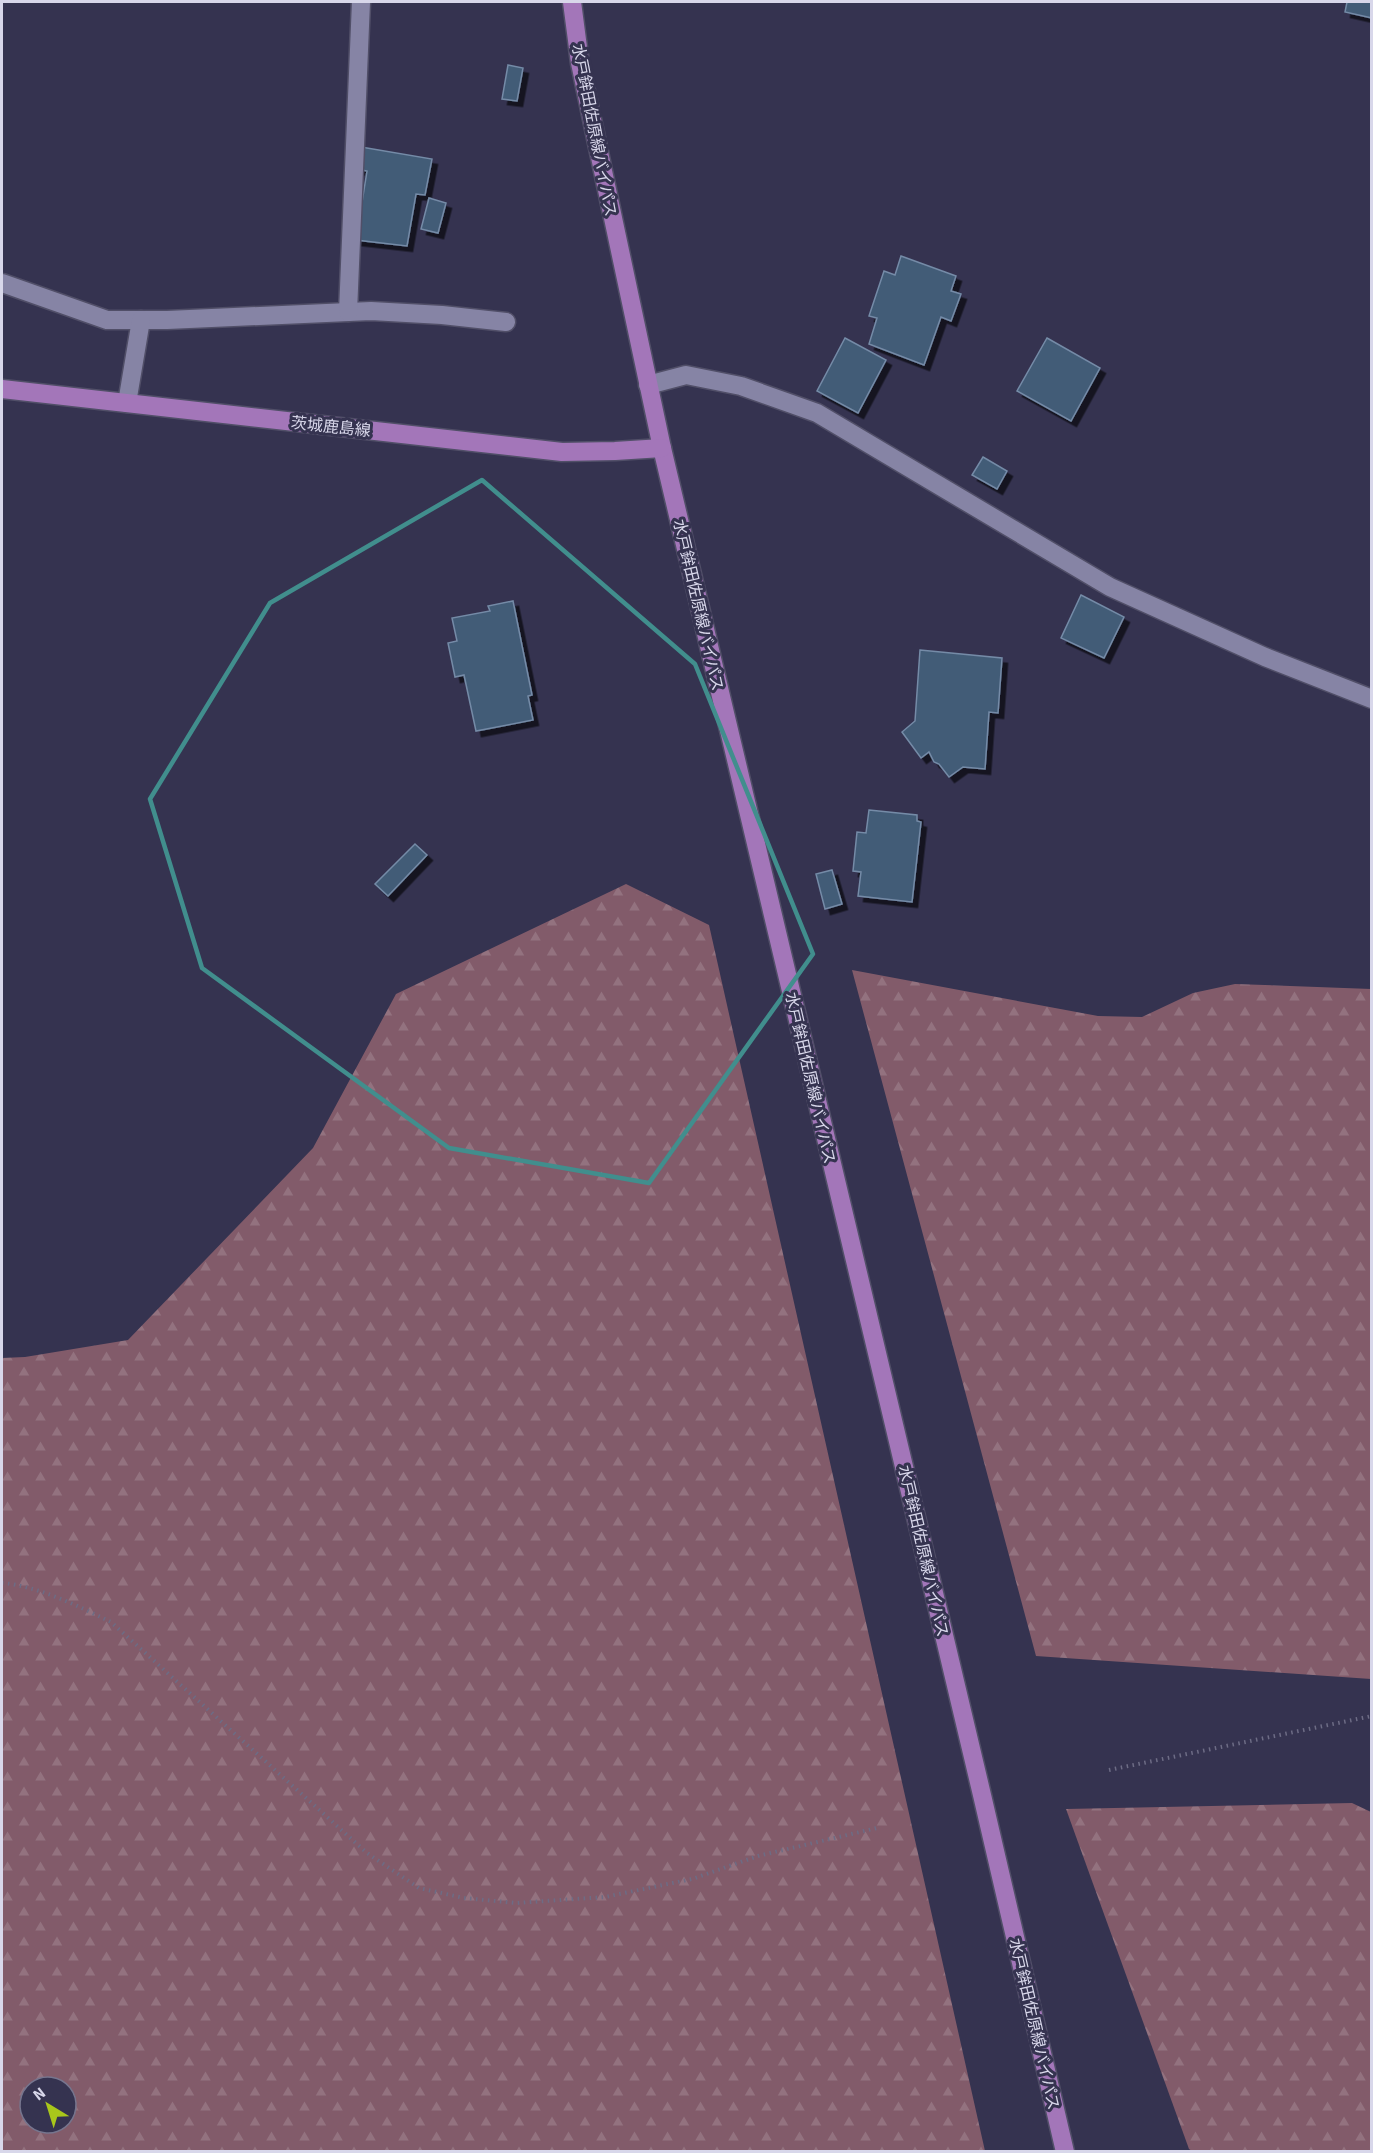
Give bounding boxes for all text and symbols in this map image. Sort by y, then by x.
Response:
street label: 水戸鉾田佐原線バイパス [566,42,622,219]
street label: 茨城鹿島線 [290,412,372,442]
street label: 水戸鉾田佐原線バイパス [668,517,729,693]
street label: 水戸鉾田佐原線バイパス [780,990,841,1166]
street label: 水戸鉾田佐原線バイパス [893,1463,954,1639]
street label: 水戸鉾田佐原線バイパス [1004,1936,1065,2112]
north arrow [18,2075,78,2135]
text: N [28,2082,50,2106]

